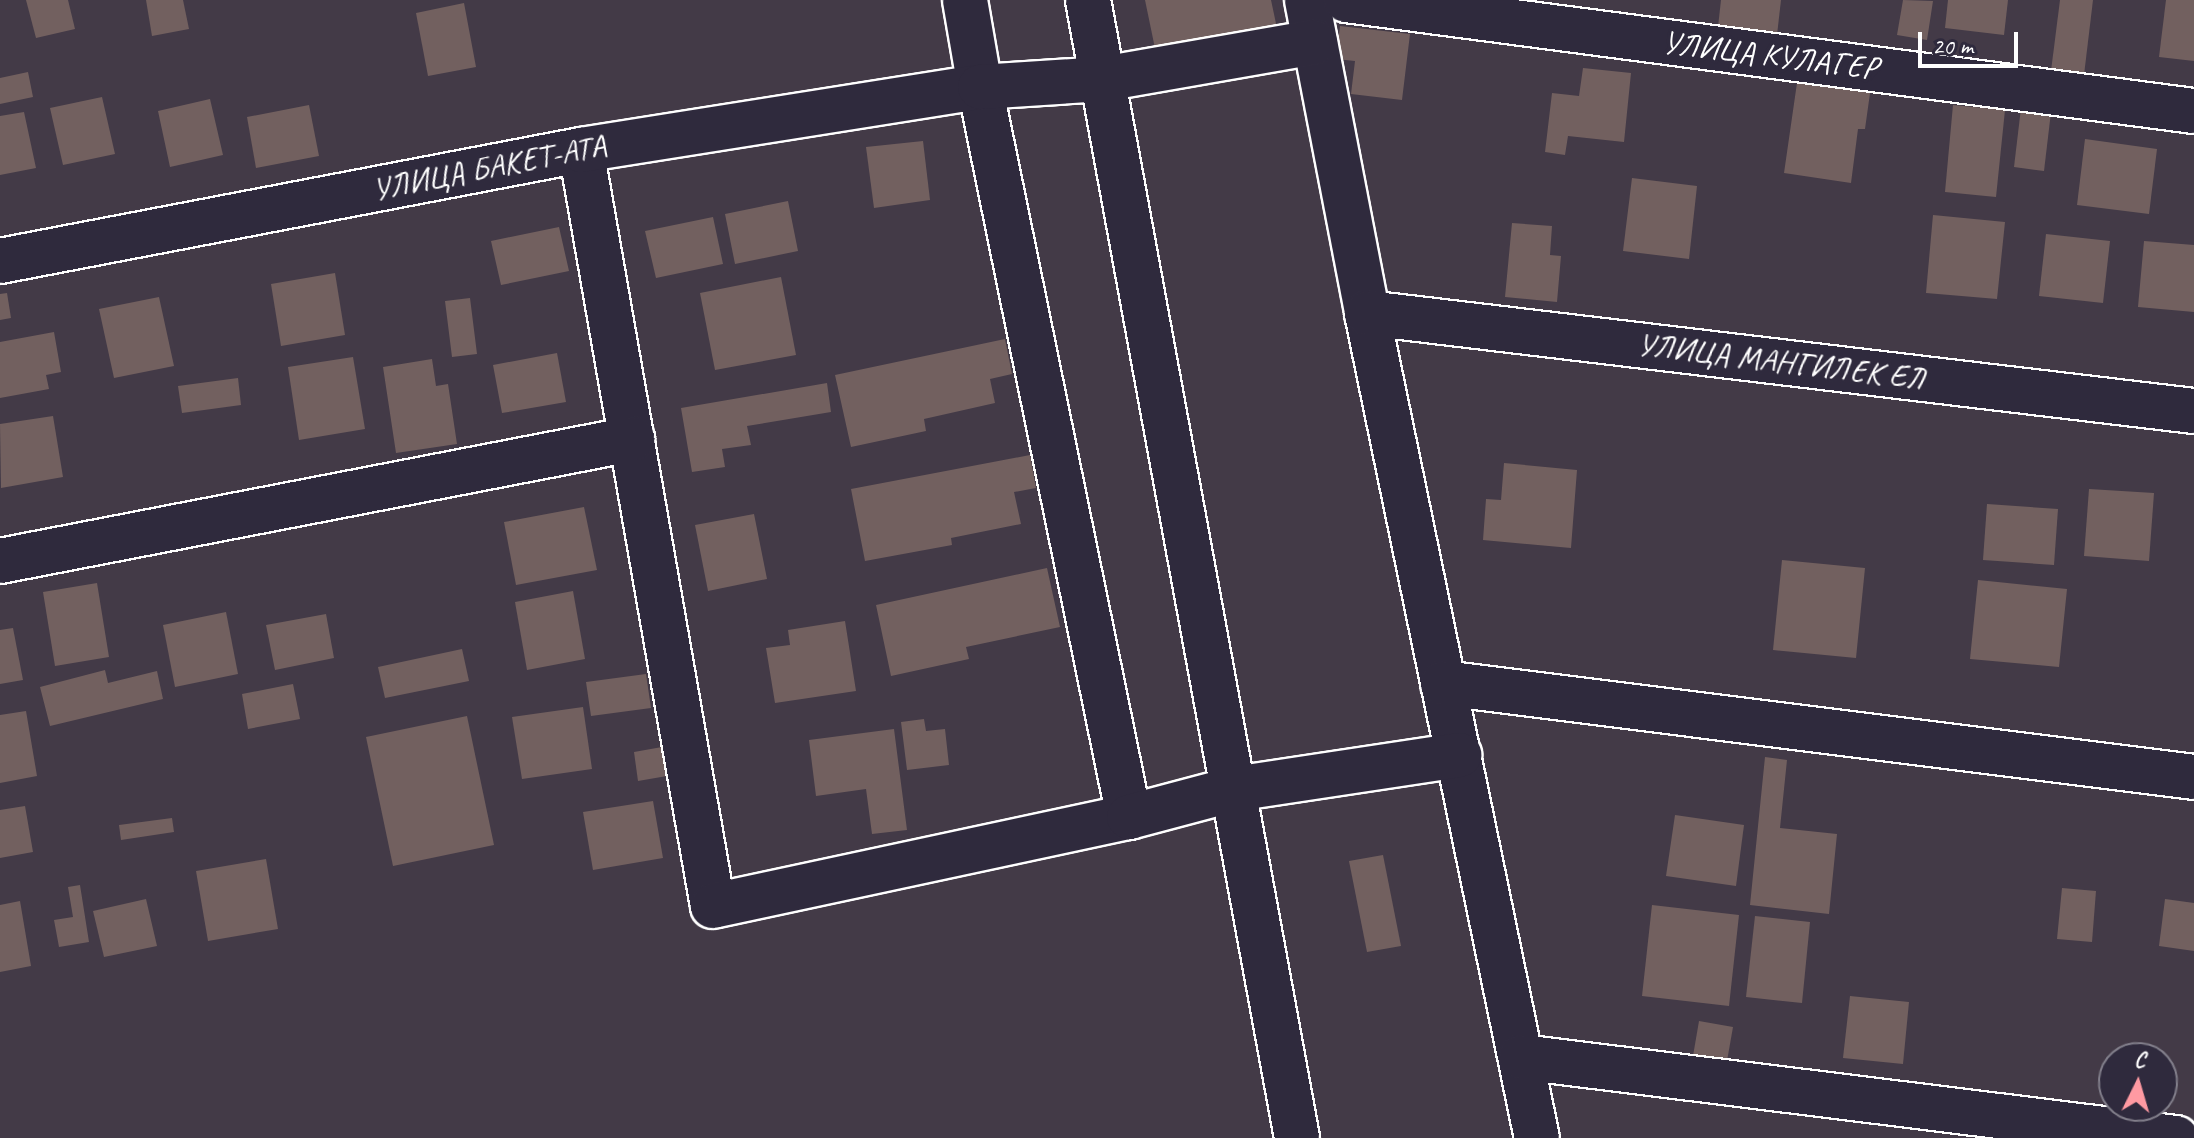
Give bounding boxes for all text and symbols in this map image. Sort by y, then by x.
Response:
scale bar [1922,16,2022,66]
street label: УЛИЦА КУЛАГЕР [1661,24,1879,88]
text: 20 m [1932,31,1973,61]
street label: УЛИЦА БАКЕТ-АТА [369,127,609,209]
street label: УЛИЦА МАНГИЛЕК ЕЛ [1635,325,1927,399]
north arrow [2098,1042,2178,1122]
text: С [2133,1046,2147,1075]

